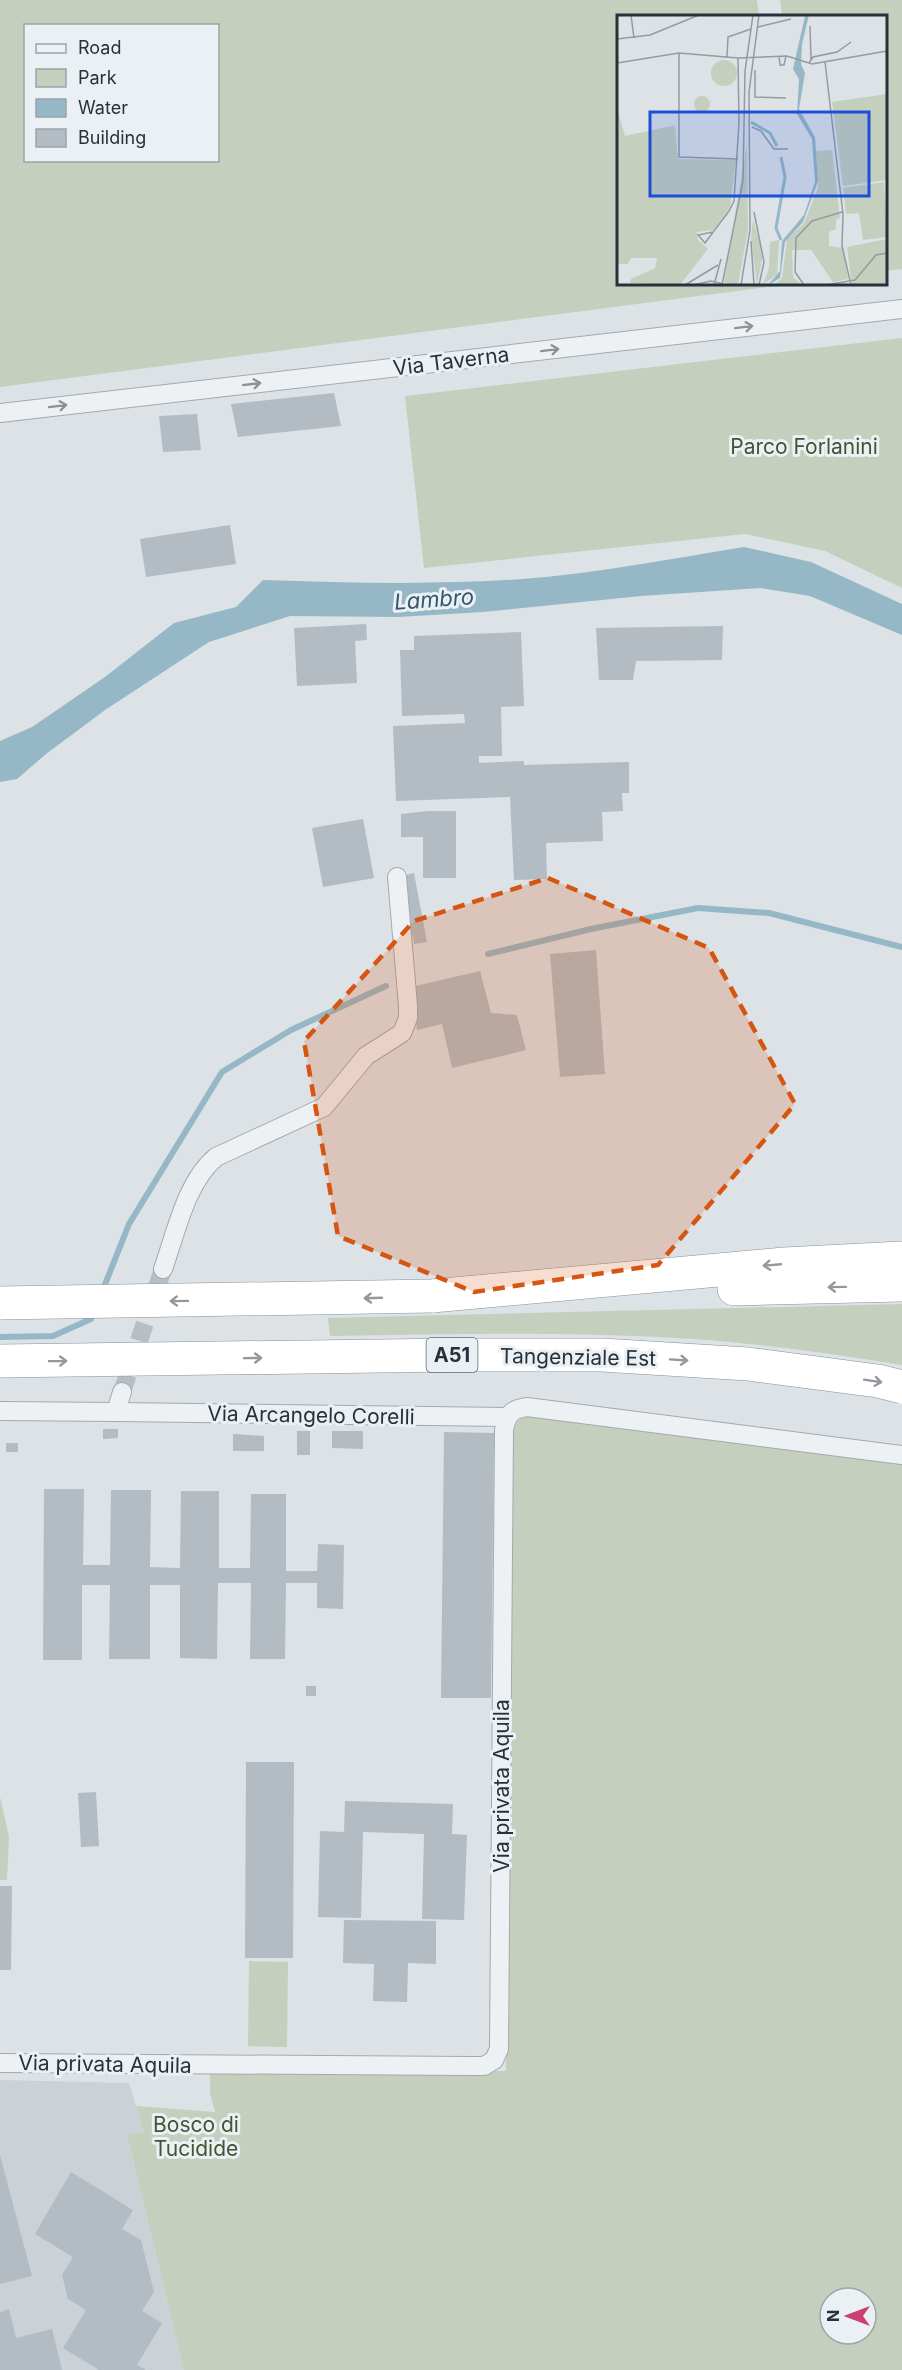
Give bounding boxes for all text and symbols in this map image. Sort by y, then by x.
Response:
inset map [617,15,887,285]
legend [24,24,219,162]
text: Road [78,37,121,58]
text: Park [78,67,117,88]
text: Water [78,97,128,118]
text: Building [78,127,146,148]
one-way arrow [733,322,753,333]
street label: Via Taverna [391,341,511,381]
one-way arrow [539,344,559,355]
one-way arrow [241,378,261,389]
one-way arrow [48,400,68,411]
park label: Parco Forlanini [730,434,878,459]
water label: Lambro [393,583,475,615]
one-way arrow [763,1260,783,1271]
one-way arrow [827,1281,847,1292]
one-way arrow [364,1292,384,1303]
one-way arrow [169,1296,189,1307]
road number: A51 [426,1338,478,1372]
street label: Tangenziale Est [500,1343,656,1371]
one-way arrow [243,1352,263,1364]
one-way arrow [48,1355,68,1367]
one-way arrow [669,1355,689,1366]
one-way arrow [863,1375,882,1386]
street label: Via Arcangelo Corelli [207,1401,415,1429]
street label: Via privata Aquila [489,1699,514,1873]
street label: Via privata Aquila [18,2050,192,2078]
park label: Bosco di Tucidide [153,2112,239,2161]
north arrow [818,2286,878,2346]
text: N [823,2310,843,2322]

